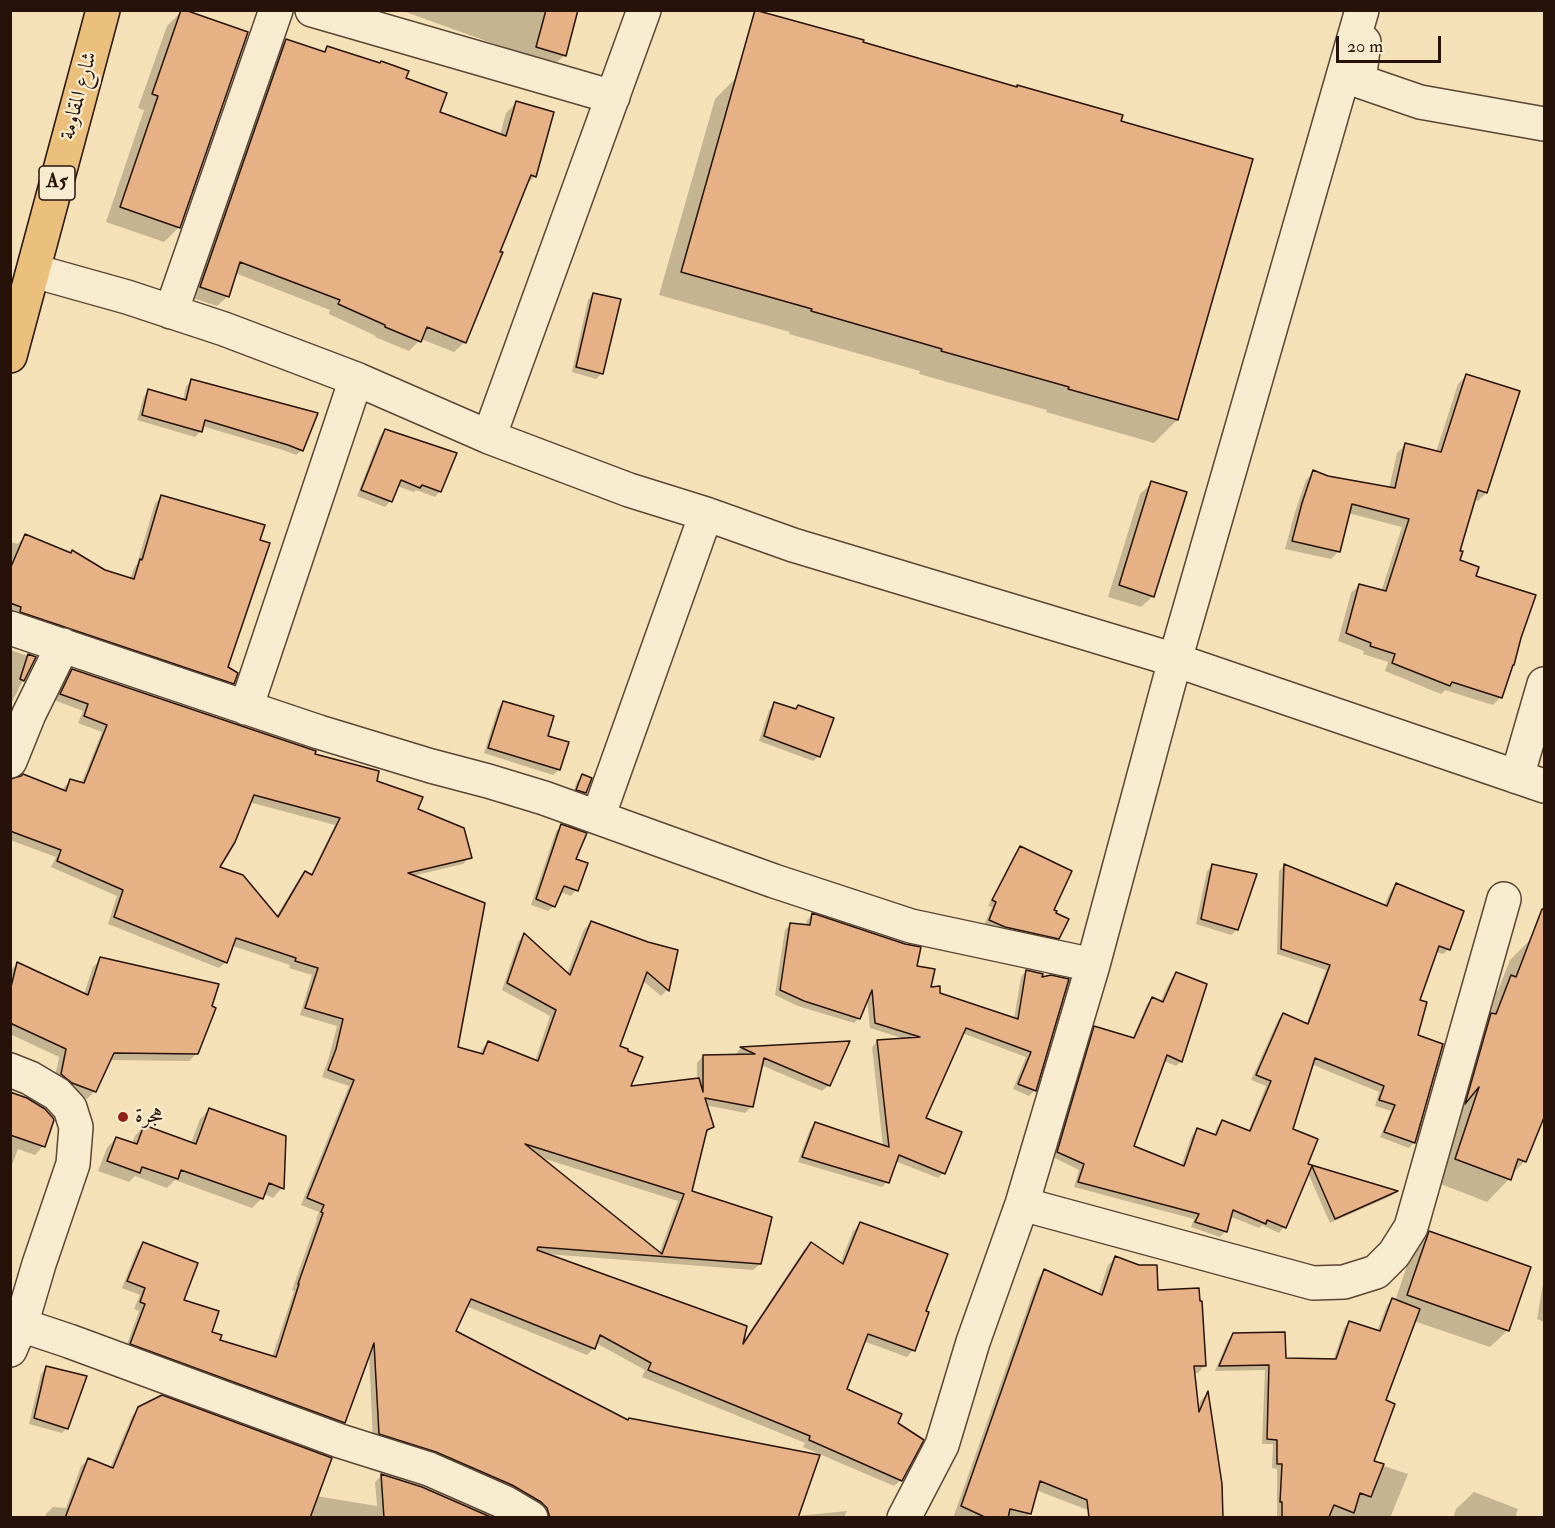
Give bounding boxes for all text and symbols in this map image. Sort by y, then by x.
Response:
scale bar [1339,24,1444,62]
text: 20 m [1347,35,1383,58]
street label: شارع المقاومة [56,49,104,143]
road number: A5 [39,166,75,200]
place label: هجرة [135,1104,164,1130]
marker: هجرة [116,1110,130,1124]

